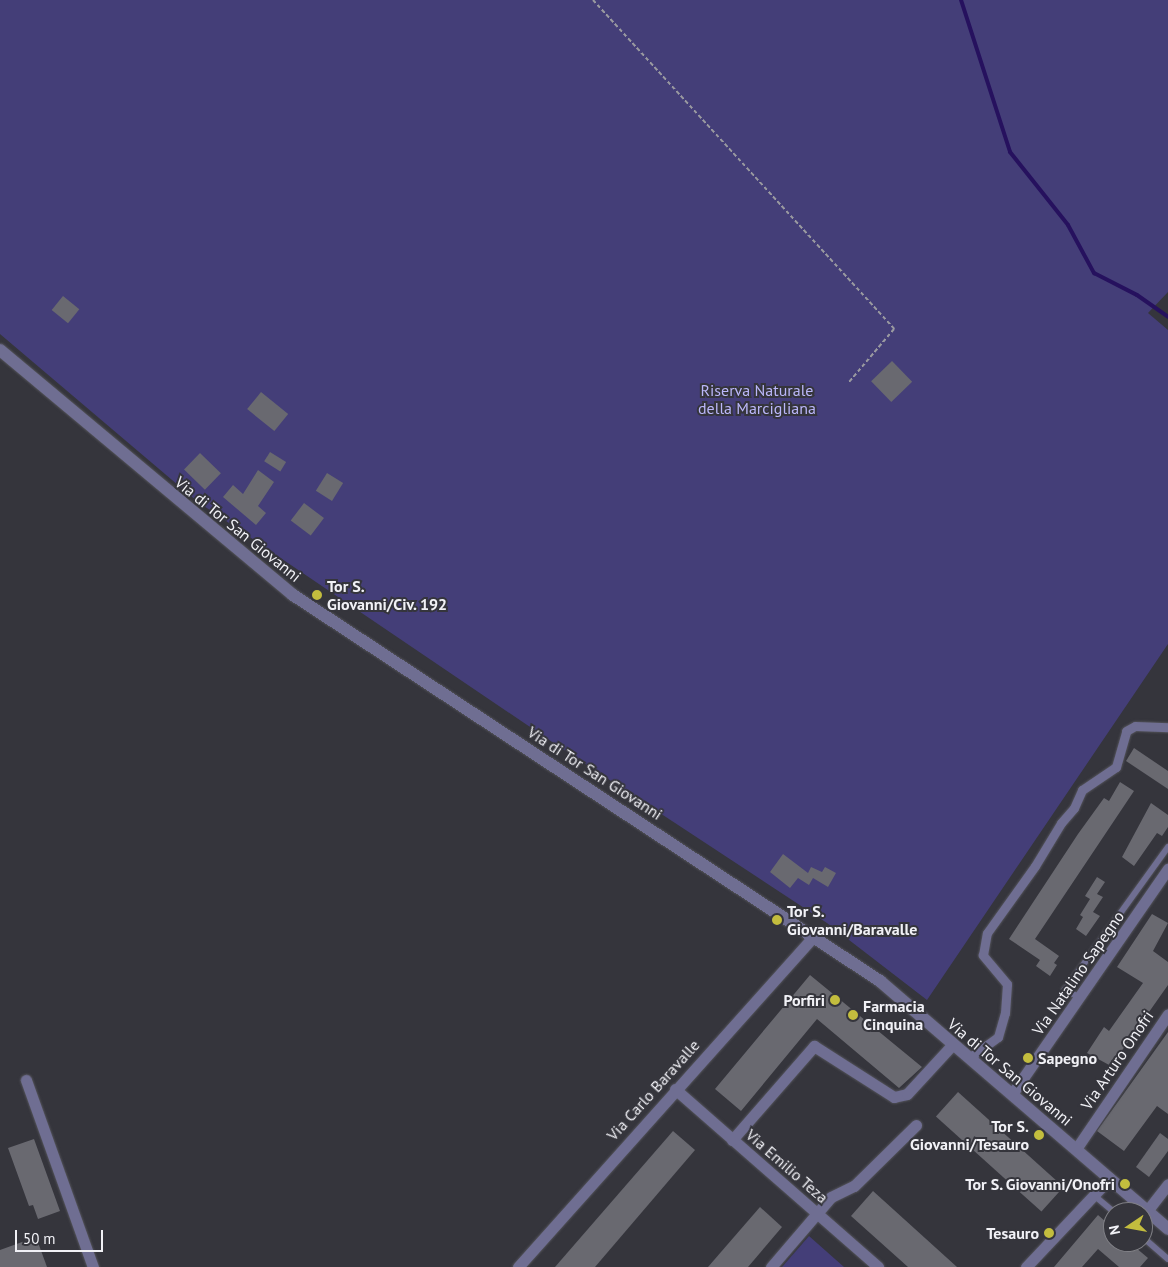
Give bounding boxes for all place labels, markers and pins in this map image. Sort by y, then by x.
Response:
place label: Tor S. Giovanni/Civ. 192 [327,576,448,614]
marker: Tor S. Giovanni/Civ. 192 [311,589,323,601]
place label: Tor S. Giovanni/Baravalle [787,901,917,939]
marker: Tor S. Giovanni/Baravalle [771,914,783,926]
place label: Porfiri [783,990,825,1010]
marker: Porfiri [829,994,841,1006]
place label: Farmacia Cinquina [863,996,925,1034]
marker: Farmacia Cinquina [847,1009,859,1021]
place label: Sapegno [1038,1048,1097,1068]
marker: Sapegno [1022,1052,1034,1064]
place label: Tor S. Giovanni/Tesauro [910,1116,1029,1154]
marker: Tor S. Giovanni/Tesauro [1033,1129,1045,1141]
place label: Tor S. Giovanni/Onofri [964,1174,1115,1194]
marker: Tor S. Giovanni/Onofri [1119,1178,1131,1190]
place label: Tesauro [986,1223,1039,1243]
marker: Tesauro [1043,1227,1055,1239]

